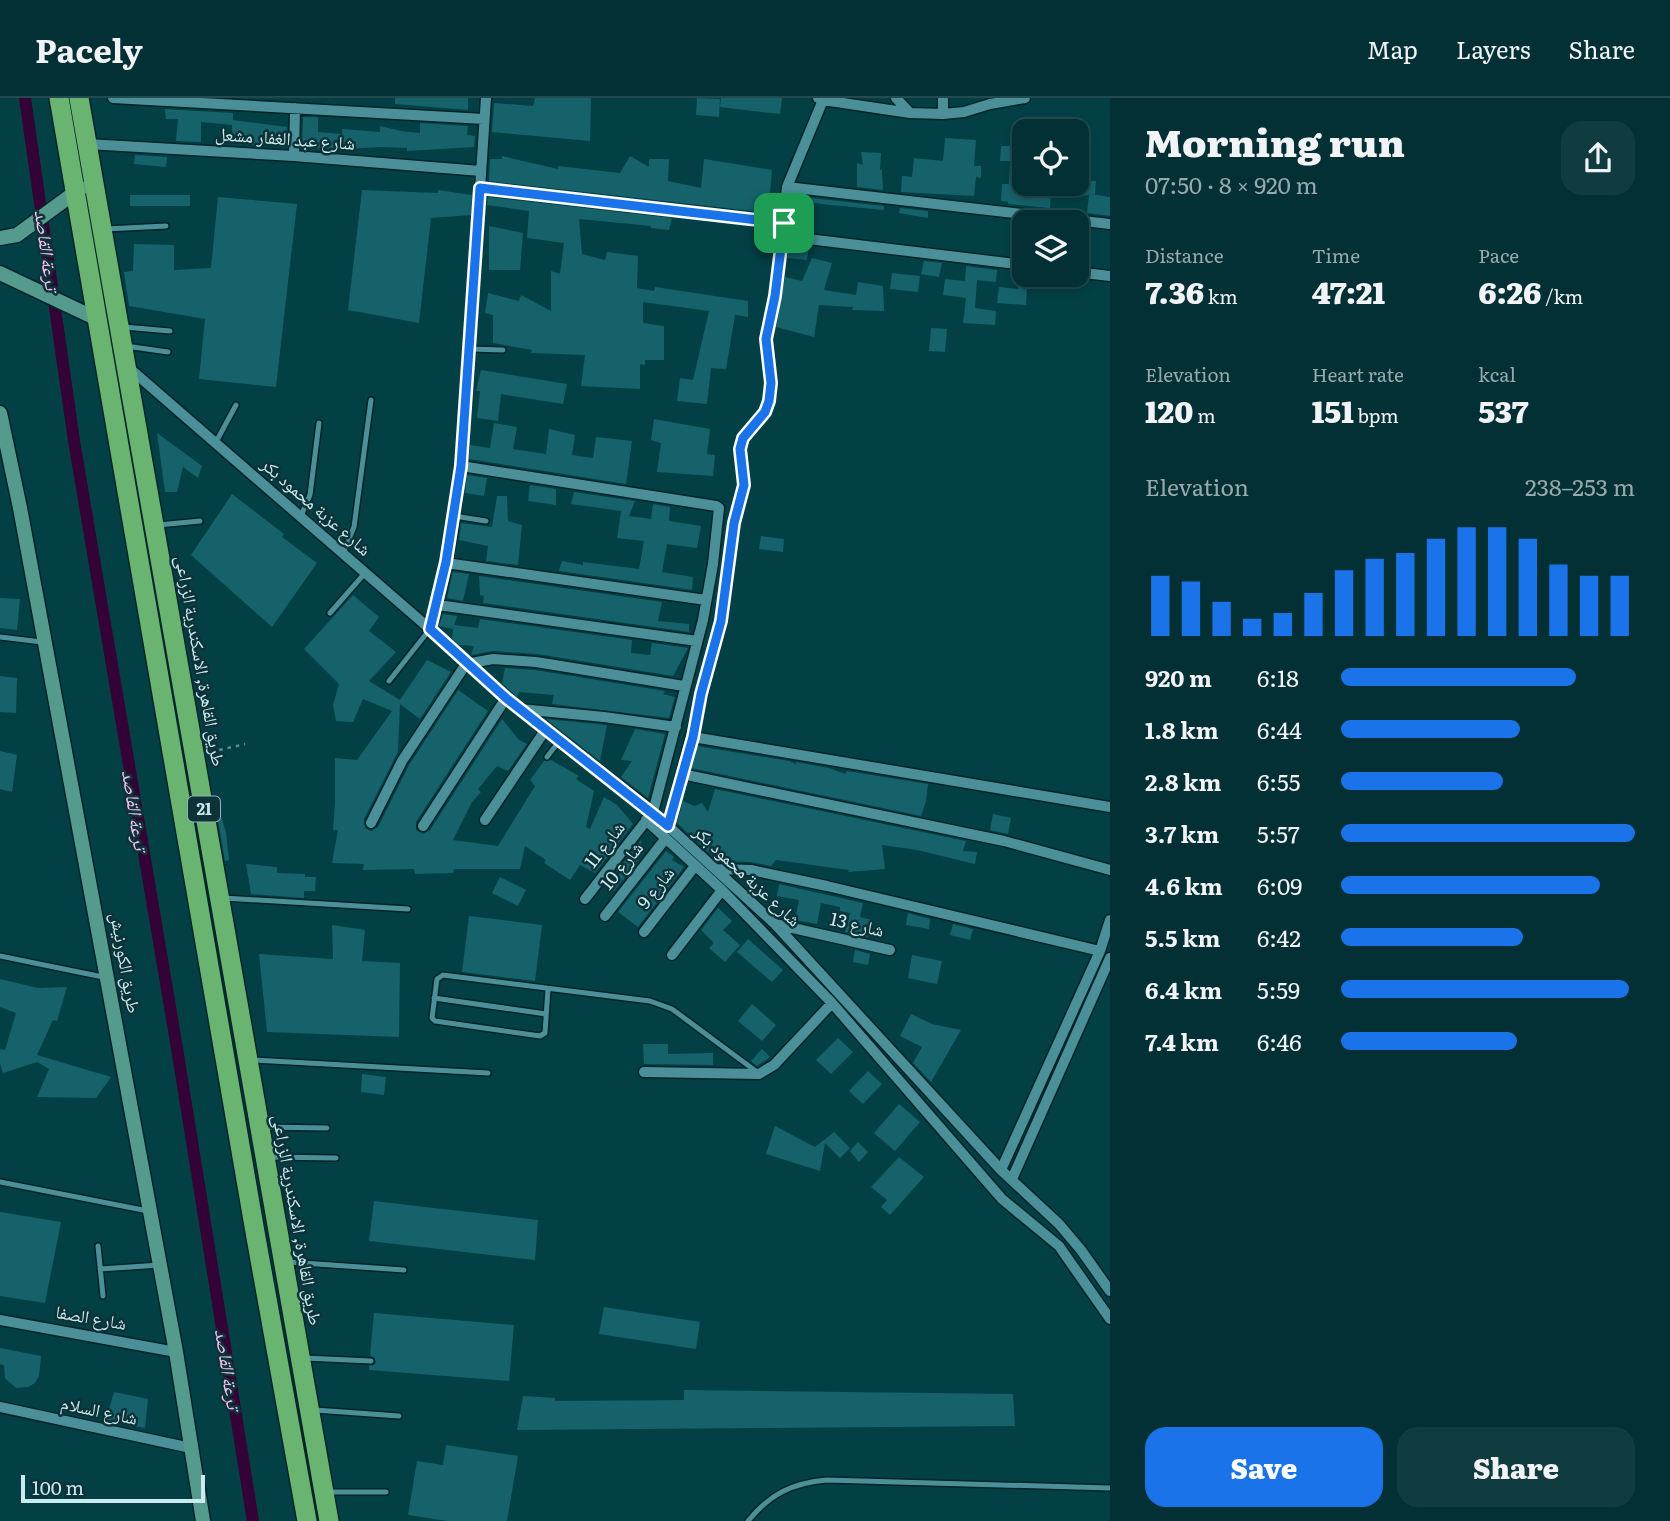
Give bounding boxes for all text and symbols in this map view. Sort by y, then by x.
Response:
text: Pacely [35,24,143,73]
text: Map [1367,31,1418,66]
text: Layers [1456,31,1530,66]
text: Share [1568,31,1635,66]
text: Morning run [1145,112,1405,169]
street label: شارع عبد الغفار مشعل [214,119,356,156]
map controls [1012,119,1089,287]
button: locate [1012,119,1089,196]
button: share [1561,121,1635,195]
text: 07:50 · 8 × 920 m [1145,167,1318,201]
pin [754,193,814,253]
icon: arrive [765,204,803,242]
water label: ترعة القاصد [29,208,68,296]
button: layers [1012,210,1089,287]
text: Distance [1145,241,1224,269]
text: Time [1312,241,1360,269]
text: Pace [1478,241,1519,269]
text: 7.36 [1145,269,1204,313]
text: 47:21 [1312,269,1385,313]
text: 6:26 [1478,269,1541,313]
text: km [1204,282,1238,310]
text: /km [1541,282,1583,310]
text: Elevation [1145,360,1231,388]
text: Heart rate [1312,360,1404,388]
text: kcal [1478,360,1516,388]
text: 120 [1145,388,1193,432]
text: 151 [1312,388,1354,432]
text: 537 [1478,388,1528,432]
text: m [1193,401,1216,429]
text: bpm [1354,401,1399,429]
street label: شارع عزبة محمود بكر [255,450,378,561]
text: Elevation [1145,469,1249,503]
text: 238–253 m [1525,469,1635,503]
street label: طريق القاهرة, الاسكندرية الزراعى [170,553,233,768]
text: 920 m [1145,660,1212,694]
text: 6:18 [1257,660,1299,694]
text: 1.8 km [1145,712,1219,746]
text: 6:44 [1257,712,1302,746]
text: 2.8 km [1145,764,1221,798]
text: 6:55 [1257,764,1300,798]
water label: ترعة القاصد [116,768,157,856]
road number: 21 [188,796,220,822]
street label: شارع 11 [577,815,631,873]
text: 3.7 km [1145,816,1219,850]
text: 5:57 [1257,816,1300,850]
street label: شارع عزبة محمود بكر [687,817,808,932]
street label: شارع 10 [593,835,649,895]
street label: شارع 9 [630,860,680,914]
text: 4.6 km [1145,868,1223,902]
text: 6:09 [1257,868,1302,902]
street label: شارع 13 [828,904,887,943]
street label: طريق الكورنيش [104,910,149,1015]
text: 5.5 km [1145,920,1221,954]
text: 6:42 [1257,920,1301,954]
text: 6.4 km [1145,972,1222,1006]
text: 5:59 [1257,972,1300,1006]
text: 7.4 km [1145,1024,1219,1058]
text: 6:46 [1257,1024,1302,1058]
street label: طريق القاهرة, الاسكندرية الزراعى [267,1112,330,1327]
street label: شارع الصفا [54,1297,129,1336]
water label: ترعة القاصد [209,1327,250,1415]
street label: شارع السلام [59,1388,140,1431]
button: Save [1145,1427,1383,1507]
button: Share [1397,1427,1635,1507]
scale bar [21,1472,205,1504]
text: 100 m [32,1473,84,1501]

